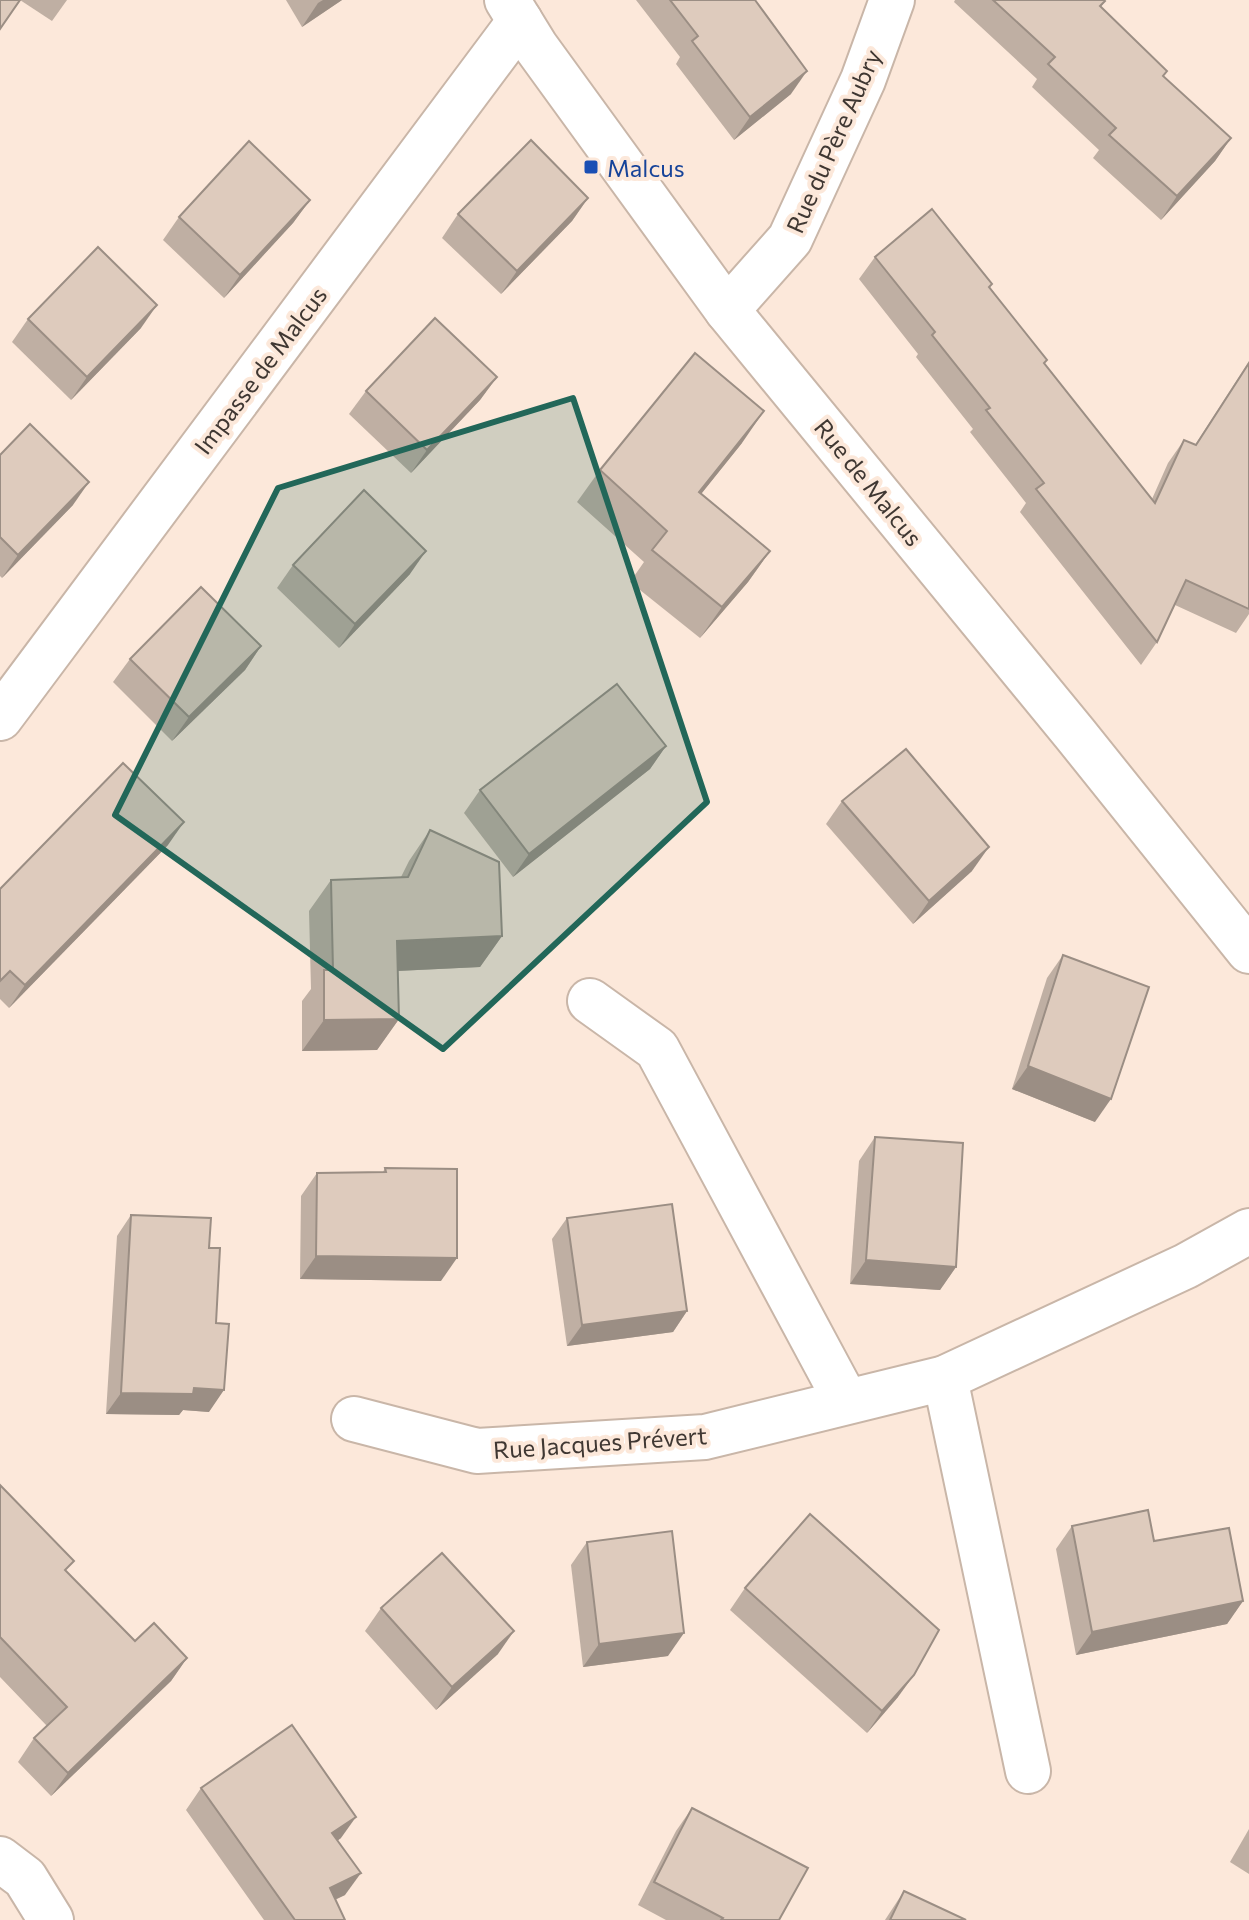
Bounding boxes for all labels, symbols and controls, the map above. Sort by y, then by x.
street label: Rue du Père Aubry [779,45,887,237]
place label: Malcus [607,153,685,182]
marker: Malcus [582,158,600,176]
street label: Impasse de Malcus [188,281,332,459]
street label: Rue de Malcus [809,413,929,551]
street label: Rue Jacques Prévert [492,1420,708,1464]

